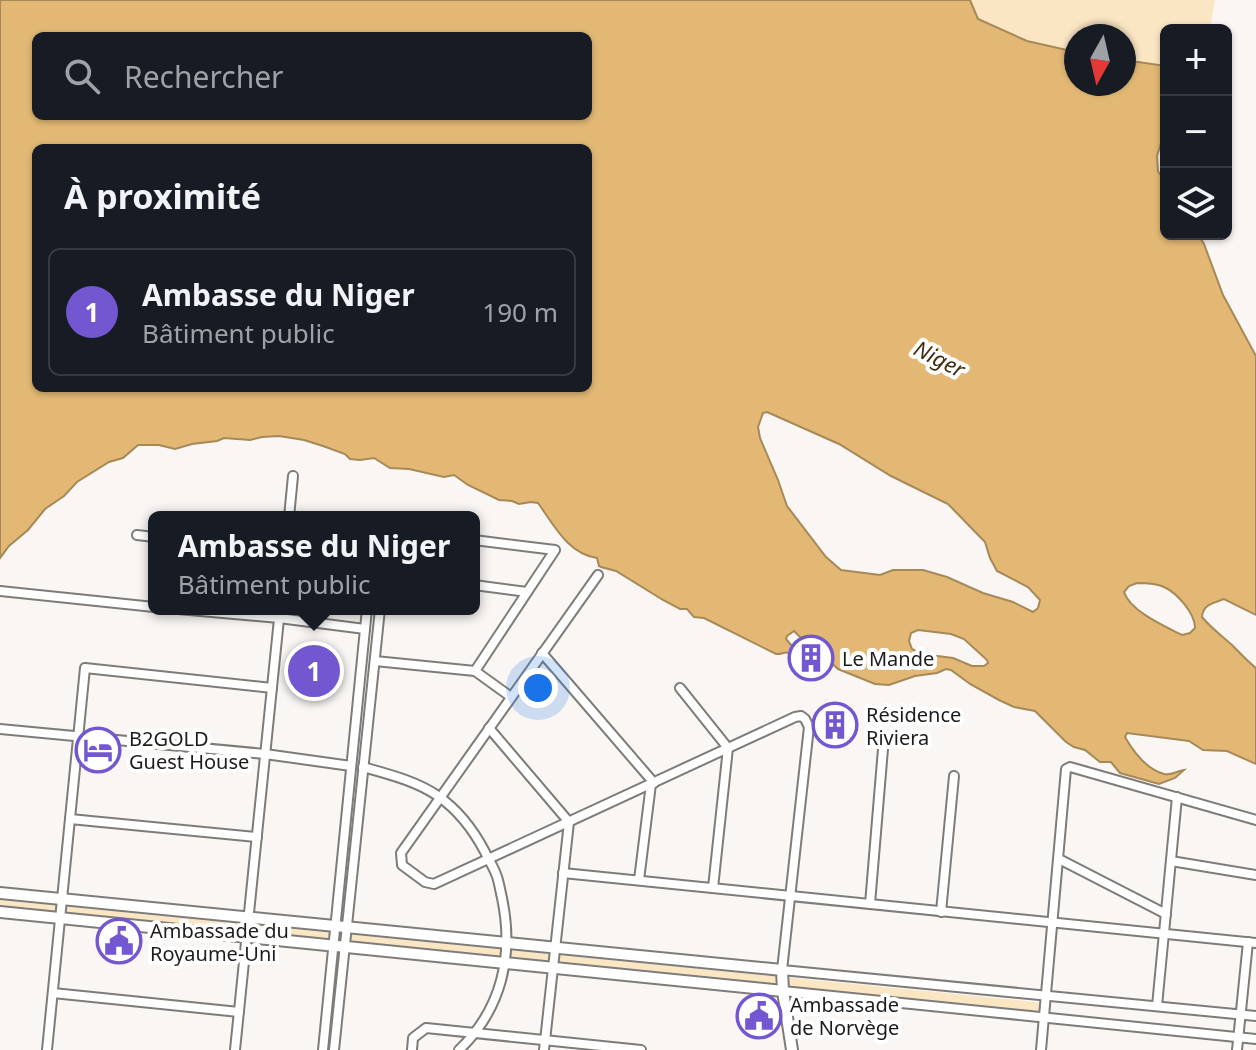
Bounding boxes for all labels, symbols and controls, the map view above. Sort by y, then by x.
north arrow [1064,24,1136,96]
map controls [1160,24,1232,240]
button: + [1160,24,1232,96]
search box [32,32,592,120]
icon: search [60,54,104,98]
text: Rechercher [124,56,283,97]
button: − [1160,96,1232,168]
button: layers [1160,168,1232,240]
text: À proximité [64,173,261,219]
text: Ambasse du Niger [142,274,415,315]
text: 1 [85,294,99,330]
text: 190 m [482,294,558,330]
text: Bâtiment public [142,315,335,351]
water label: Niger [909,332,972,384]
popup [148,511,480,615]
text: Ambasse du Niger [178,525,450,566]
text: Bâtiment public [178,566,370,602]
building icon: Le Mande [787,634,835,682]
pin: 1 [288,641,340,701]
place label: Le Mande [842,645,934,672]
your location [518,668,558,708]
building icon: Résidence Riviera [811,701,859,749]
place label: Résidence Riviera [866,701,961,751]
place label: B2GOLD Guest House [129,725,249,775]
hotel icon: B2GOLD Guest House [74,726,122,774]
public building icon: Ambassade du Royaume-Uni [95,917,143,965]
place label: Ambassade du Royaume-Uni [150,917,289,967]
place label: Ambassade de Norvège [790,991,899,1041]
public building icon: Ambassade de Norvège [735,992,783,1040]

